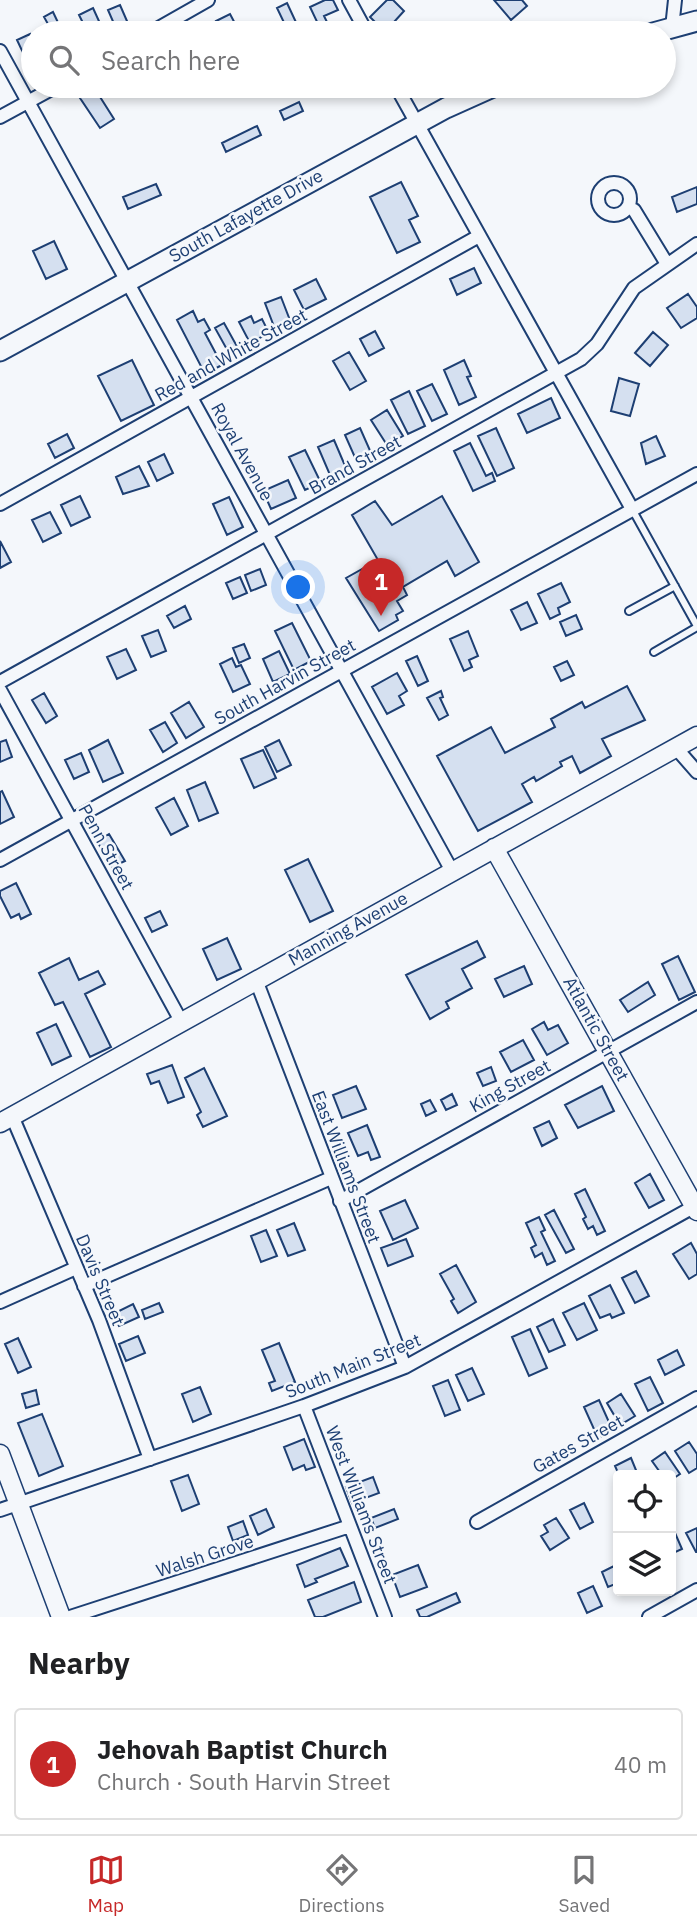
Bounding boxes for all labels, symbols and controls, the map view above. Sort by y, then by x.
search box [21,21,676,98]
icon: search [45,41,83,79]
text: Search here [101,43,240,77]
street label: South Lafayette Drive [165,164,327,267]
street label: Red and White Street [150,303,311,406]
street label: Royal Avenue [206,399,279,505]
street label: Brand Street [304,430,405,499]
pin: 1 [358,558,404,616]
your location [281,570,315,604]
street label: South Harvin Street [210,633,359,730]
street label: Penn Street [73,800,139,894]
street label: Manning Avenue [284,886,412,971]
street label: Atlantic Street [558,972,635,1085]
street label: King Street [465,1054,554,1117]
street label: East Williams Street [307,1087,386,1246]
street label: Davis Street [71,1231,130,1329]
street label: South Main Street [282,1328,424,1403]
street label: Gates Street [528,1409,627,1478]
street label: West Williams Street [321,1423,402,1587]
map controls [613,1470,676,1596]
button: locate [613,1470,676,1533]
street label: Walsh Grove [153,1529,257,1582]
button: layers [613,1533,676,1596]
text: Nearby [28,1643,130,1682]
text: Jehovah Baptist Church [97,1732,388,1766]
text: 1 [46,1749,60,1779]
text: 40 m [614,1749,667,1779]
text: Church · South Harvin Street [97,1766,390,1796]
tab: Map [87,1851,125,1917]
tab: Directions [298,1851,385,1917]
tab: Saved [559,1851,610,1917]

